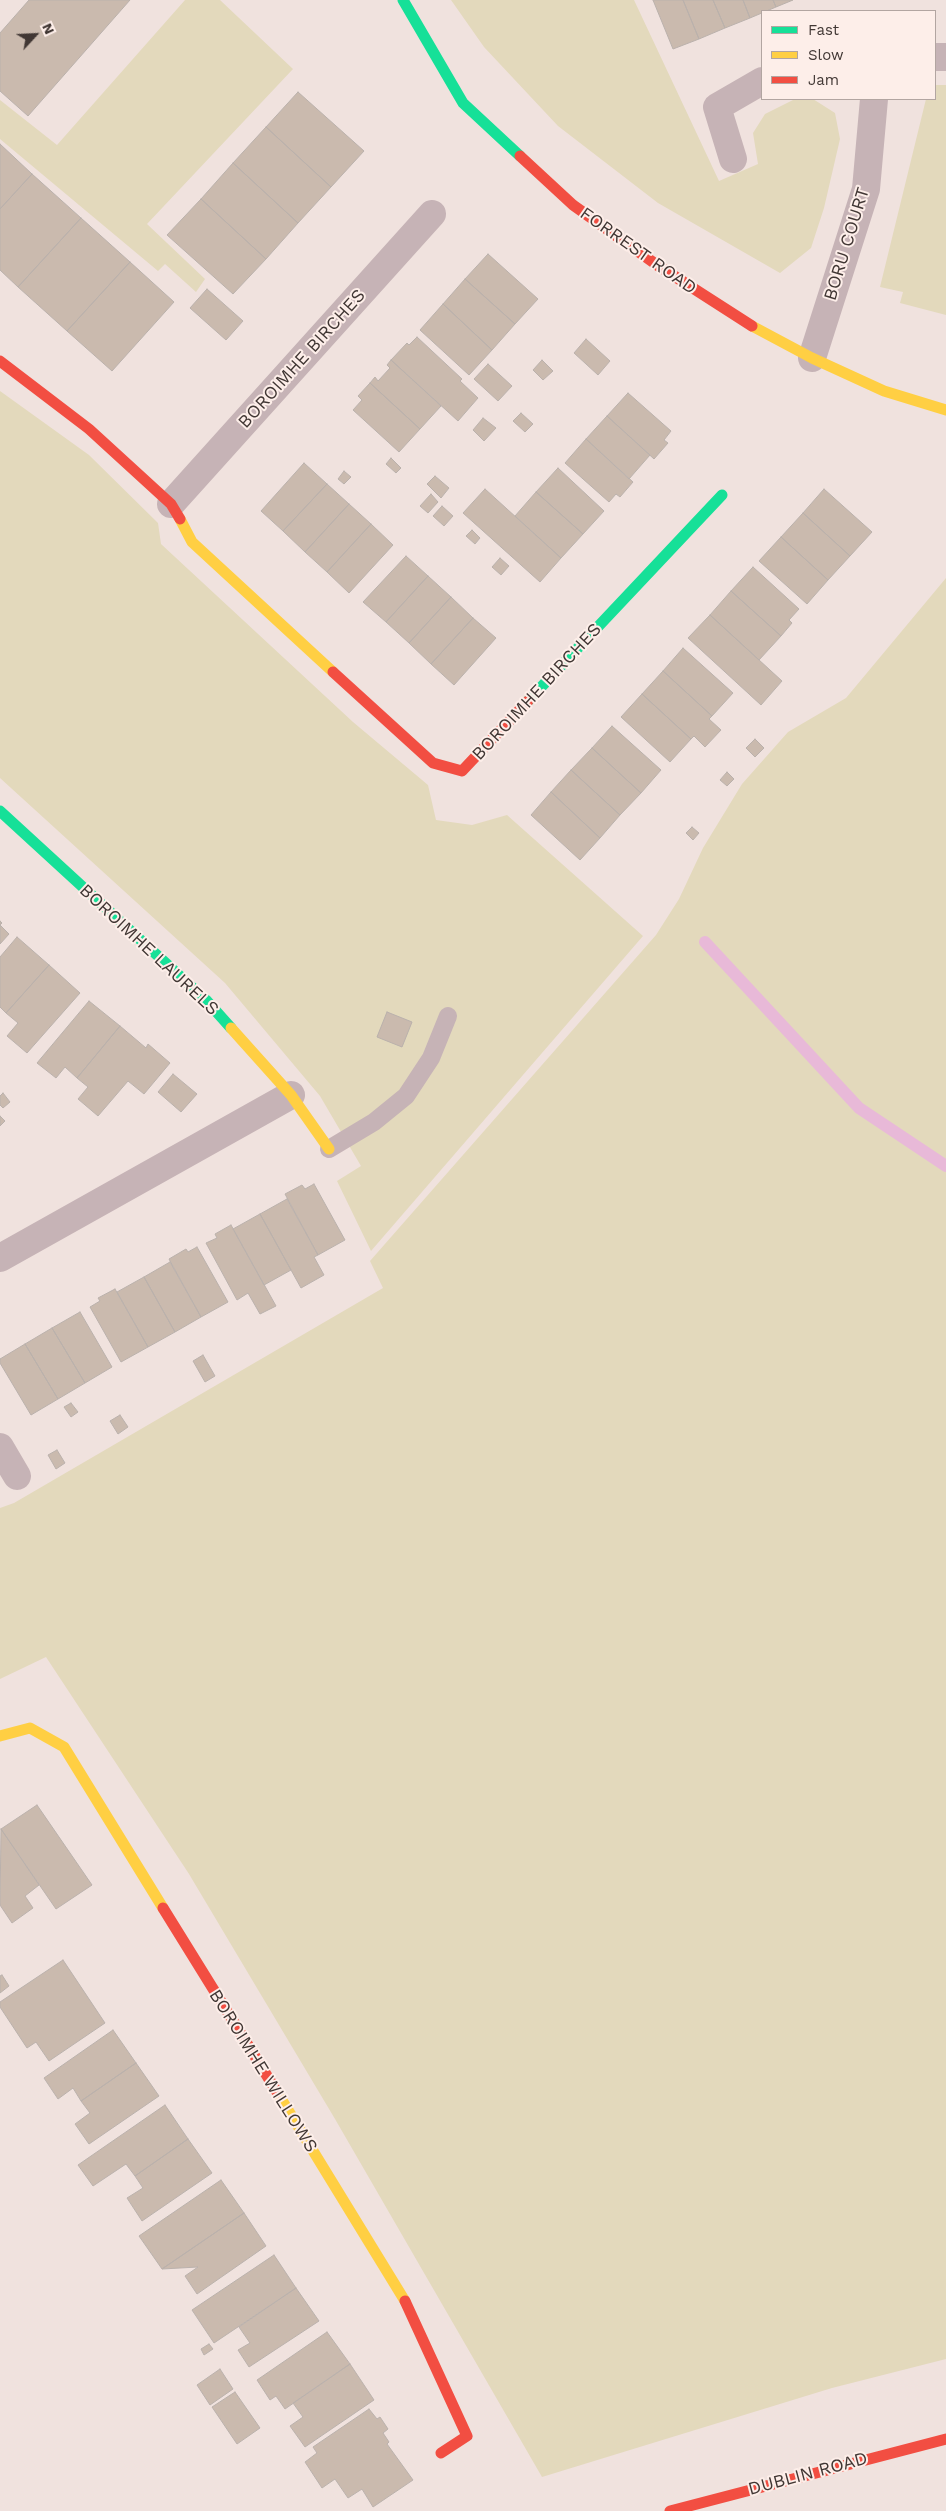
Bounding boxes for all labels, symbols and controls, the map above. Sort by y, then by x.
north arrow [10,10,60,60]
legend [761,10,936,100]
text: N [39,21,58,37]
text: Fast [808,21,839,39]
text: Slow [808,46,844,64]
text: Jam [808,71,839,89]
street label: BORU COURT [820,185,874,303]
street label: FORREST ROAD [576,203,700,299]
street label: BOROIMHE BIRCHES [234,285,370,433]
street label: BOROIMHE BIRCHES [468,619,606,765]
street label: BOROIMHE LAURELS [75,880,223,1020]
street label: BOROIMHE WILLOWS [204,1986,322,2156]
street label: DUBLIN ROAD [746,2448,870,2500]

